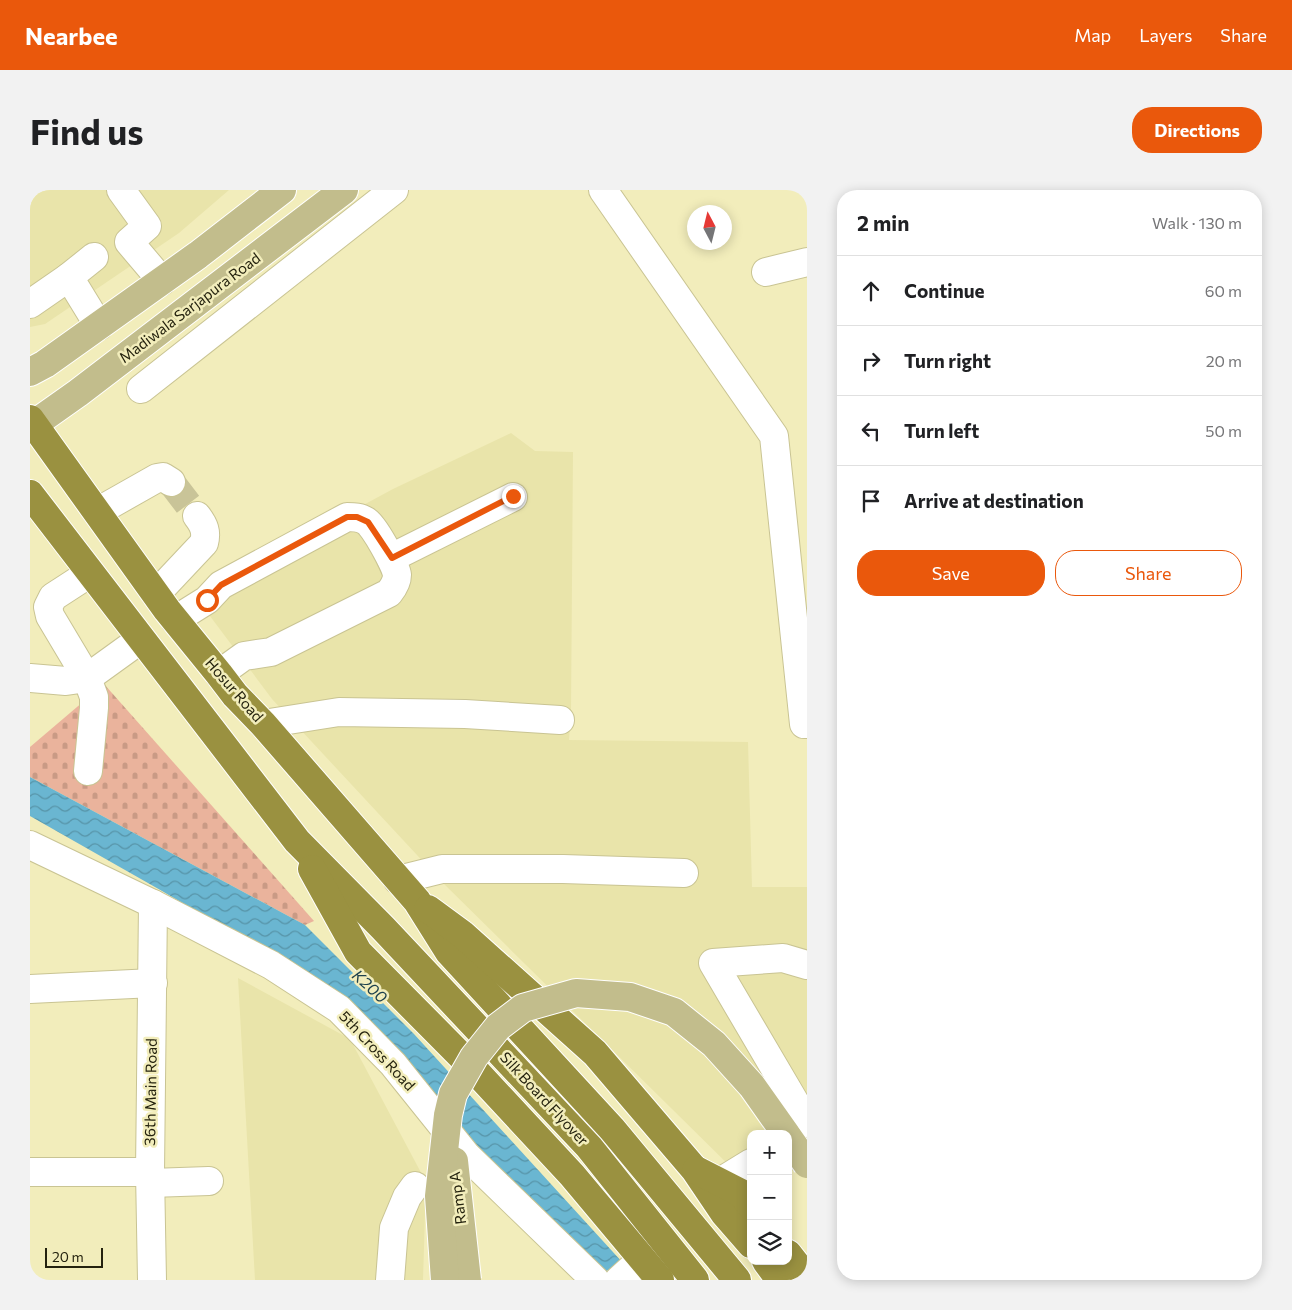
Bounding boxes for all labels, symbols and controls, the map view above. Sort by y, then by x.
text: Nearbee [25,21,118,50]
text: Map [1074,24,1111,46]
text: Layers [1139,24,1192,46]
text: Share [1220,24,1267,46]
button: Directions [1132,107,1262,153]
text: Find us [30,109,144,152]
north arrow [687,205,732,250]
text: 2 min [857,210,909,235]
text: Walk · 130 m [1152,213,1242,232]
street label: Madiwala Sarjapura Road [115,248,263,366]
icon: ahead [857,277,885,305]
text: Continue [904,279,984,302]
text: 60 m [1205,281,1242,300]
icon: right [857,347,885,375]
text: Turn right [904,349,991,372]
text: 20 m [1206,351,1242,370]
icon: left [857,417,885,445]
text: Turn left [904,419,979,442]
text: 50 m [1205,421,1242,440]
route end [502,485,525,508]
icon: arrive [857,487,885,515]
text: Arrive at destination [904,489,1084,512]
button: Save [857,550,1045,596]
button: Share [1055,550,1242,596]
route start [196,589,219,612]
street label: Hosur Road [202,654,268,725]
water label: K200 [349,965,392,1007]
street label: 5th Cross Road [336,1007,419,1094]
street label: 36th Main Road [140,1038,160,1146]
street label: Silk Board Flyover [497,1048,593,1149]
map controls [747,1130,792,1265]
button: + [747,1130,792,1175]
street label: Ramp A [445,1171,469,1226]
button: − [747,1175,792,1220]
button: layers [747,1220,792,1265]
scale bar [45,1245,102,1268]
text: 20 m [52,1248,84,1265]

